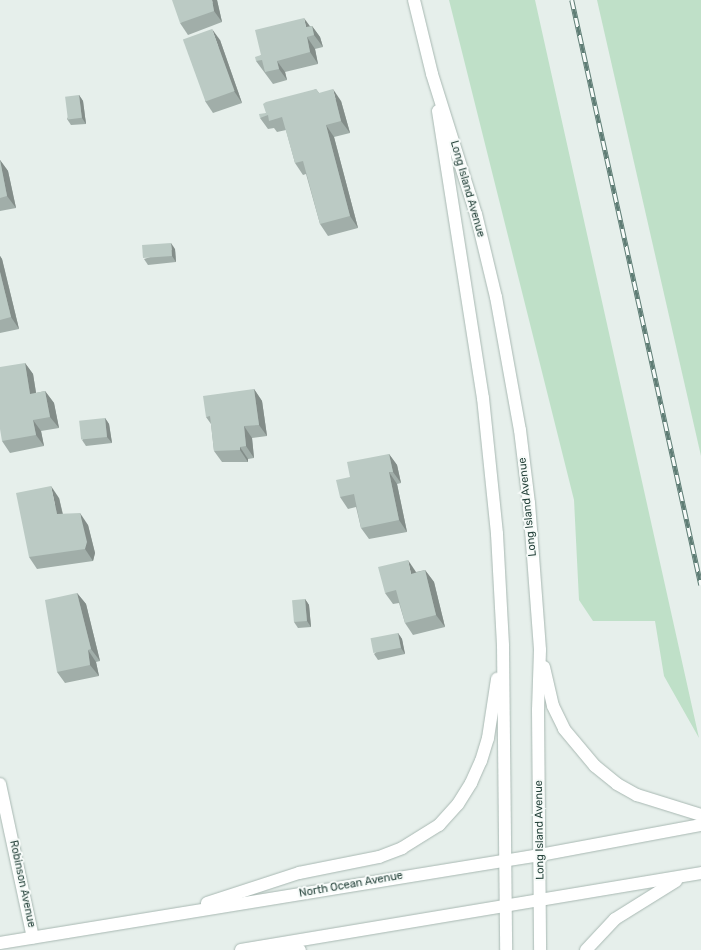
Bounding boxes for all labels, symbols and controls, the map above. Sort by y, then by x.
street label: Long Island Avenue [447,139,487,239]
street label: Long Island Avenue [516,457,540,557]
street label: Long Island Avenue [533,780,547,880]
street label: Robinson Avenue [6,839,38,929]
street label: North Ocean Avenue [298,869,404,901]

